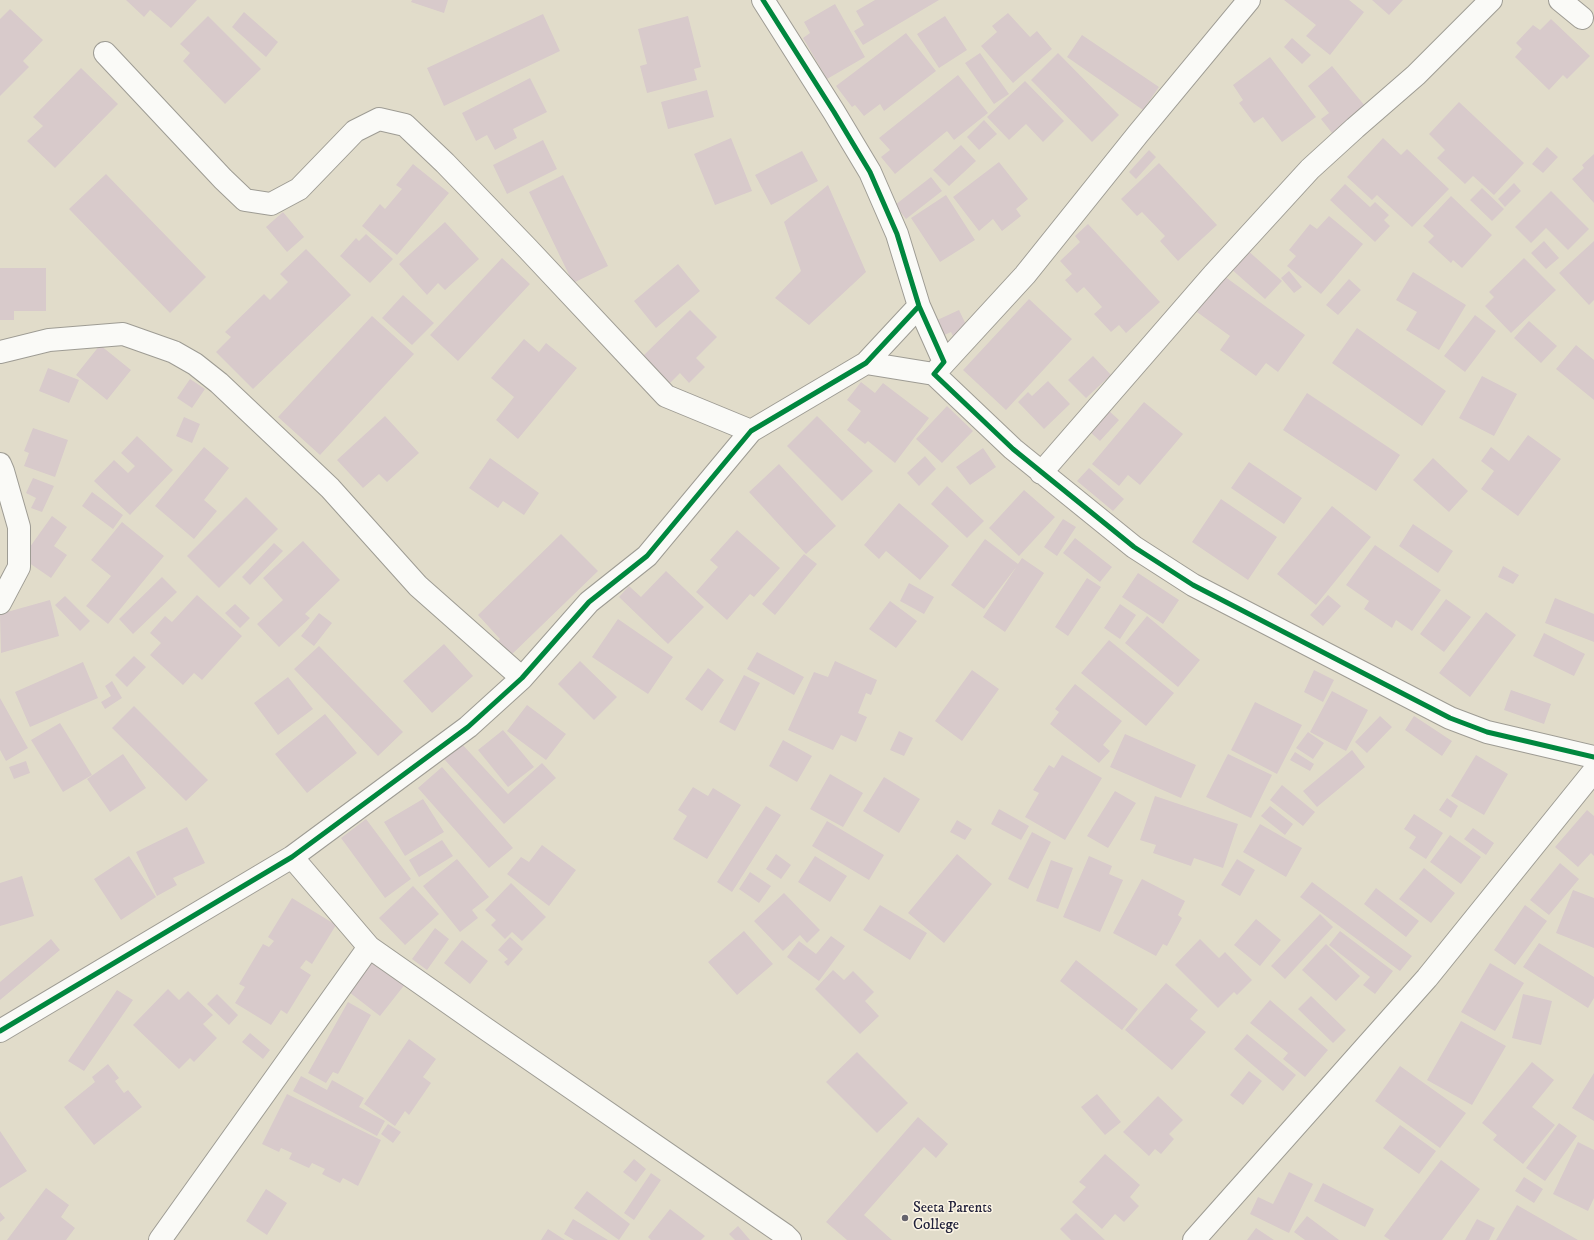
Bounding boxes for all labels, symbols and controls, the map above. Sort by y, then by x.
place label: Seeta Parents College [913,1200,992,1235]
marker: Seeta Parents College [900,1213,910,1223]

